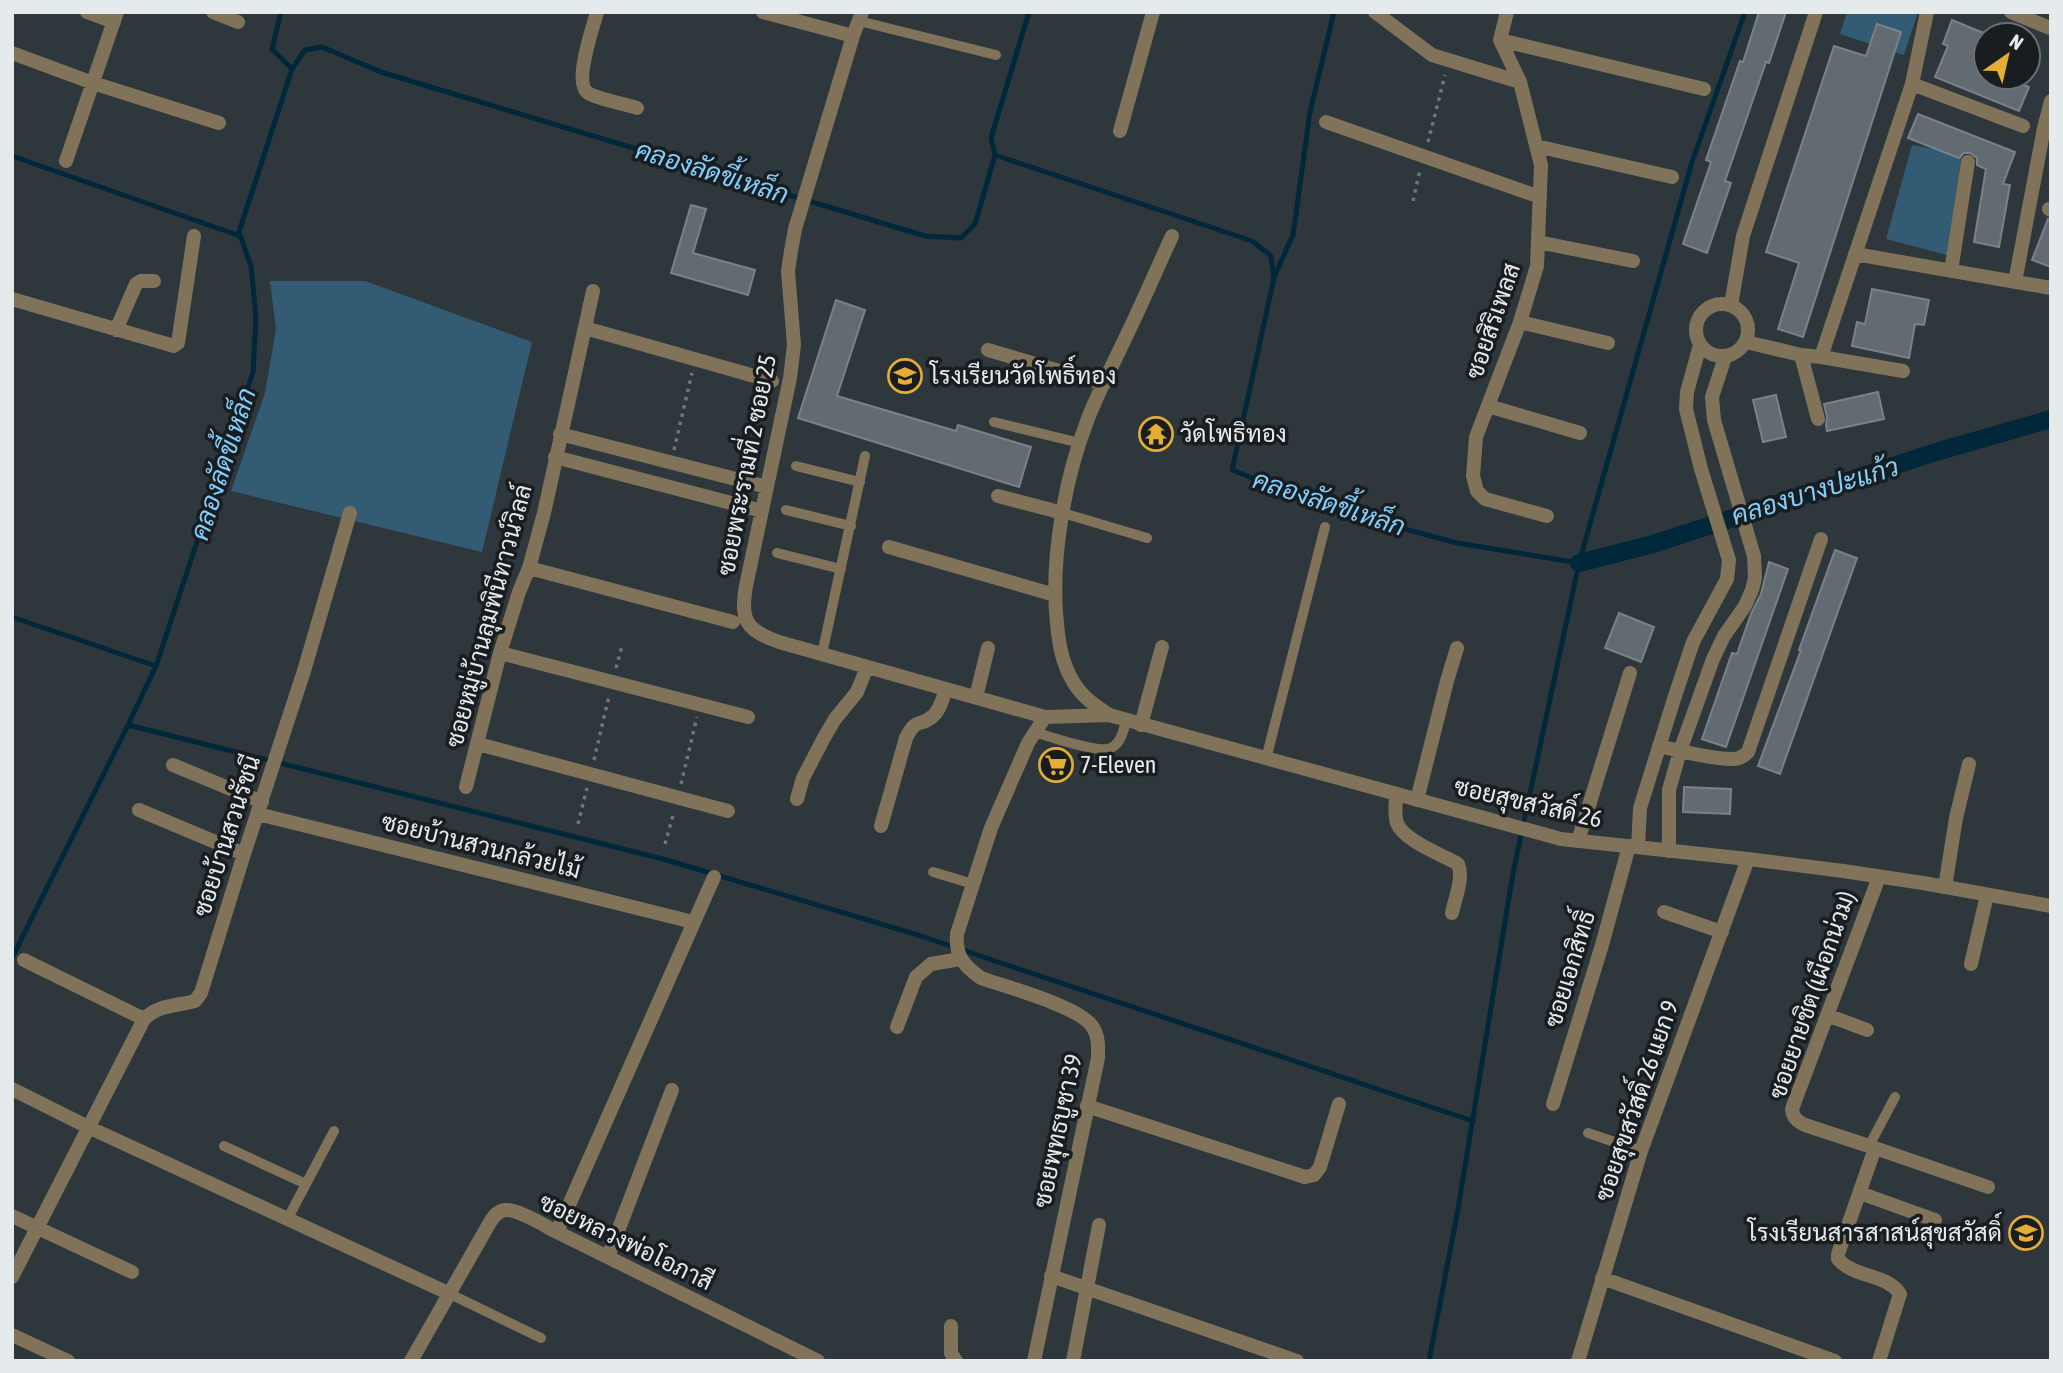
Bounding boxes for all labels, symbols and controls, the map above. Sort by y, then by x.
north arrow [1972,21,2042,91]
text: N [2006,30,2027,54]
water label: คลองลัดขี้เหล็ก [632,127,794,210]
street label: ซอยสิริเพลส [1460,259,1525,382]
street label: ซอยพระรามที่ 2 ซอย 25 [705,351,781,578]
place label: โรงเรียนวัดโพธิ์ทอง [928,354,1116,389]
school or university icon: โรงเรียนวัดโพธิ์ทอง [886,357,924,395]
water label: คลองลัดขี้เหล็ก [177,382,262,544]
temple icon: วัดโพธิทอง [1137,415,1175,453]
place label: วัดโพธิทอง [1180,418,1287,447]
water label: คลองบางปะแก้ว [1727,450,1902,531]
water label: คลองลัดขี้เหล็ก [1249,457,1411,542]
street label: ซอยหมู่บ้านลุมพินีทาวน์วิลล์ [438,481,541,751]
supermarket icon: 7-Eleven [1037,746,1075,784]
street label: ซอยบ้านสวนรัชนี [187,751,265,920]
place label: 7-Eleven [1080,751,1156,778]
street label: ซอยสุขสวัสดิ์ 26 [1451,765,1606,836]
street label: ซอยบ้านสวนกล้วยไม้ [379,806,585,884]
street label: ซอยยายชิต (เผือกน่วม) [1762,887,1860,1102]
street label: ซอยเอกสิทธิ์ [1531,905,1600,1030]
street label: ซอยสุขสวัสดิ์ 26 แยก 9 [1582,994,1686,1206]
street label: ซอยพุทธบูชา 39 [1028,1052,1091,1211]
street label: ซอยหลวงพ่อโอภาสี [535,1186,718,1295]
place label: โรงเรียนสารสาสน์สุขสวัสดิ์ [1746,1211,2002,1249]
school or university icon: โรงเรียนสารสาสน์สุขสวัสดิ์ [2007,1214,2045,1252]

